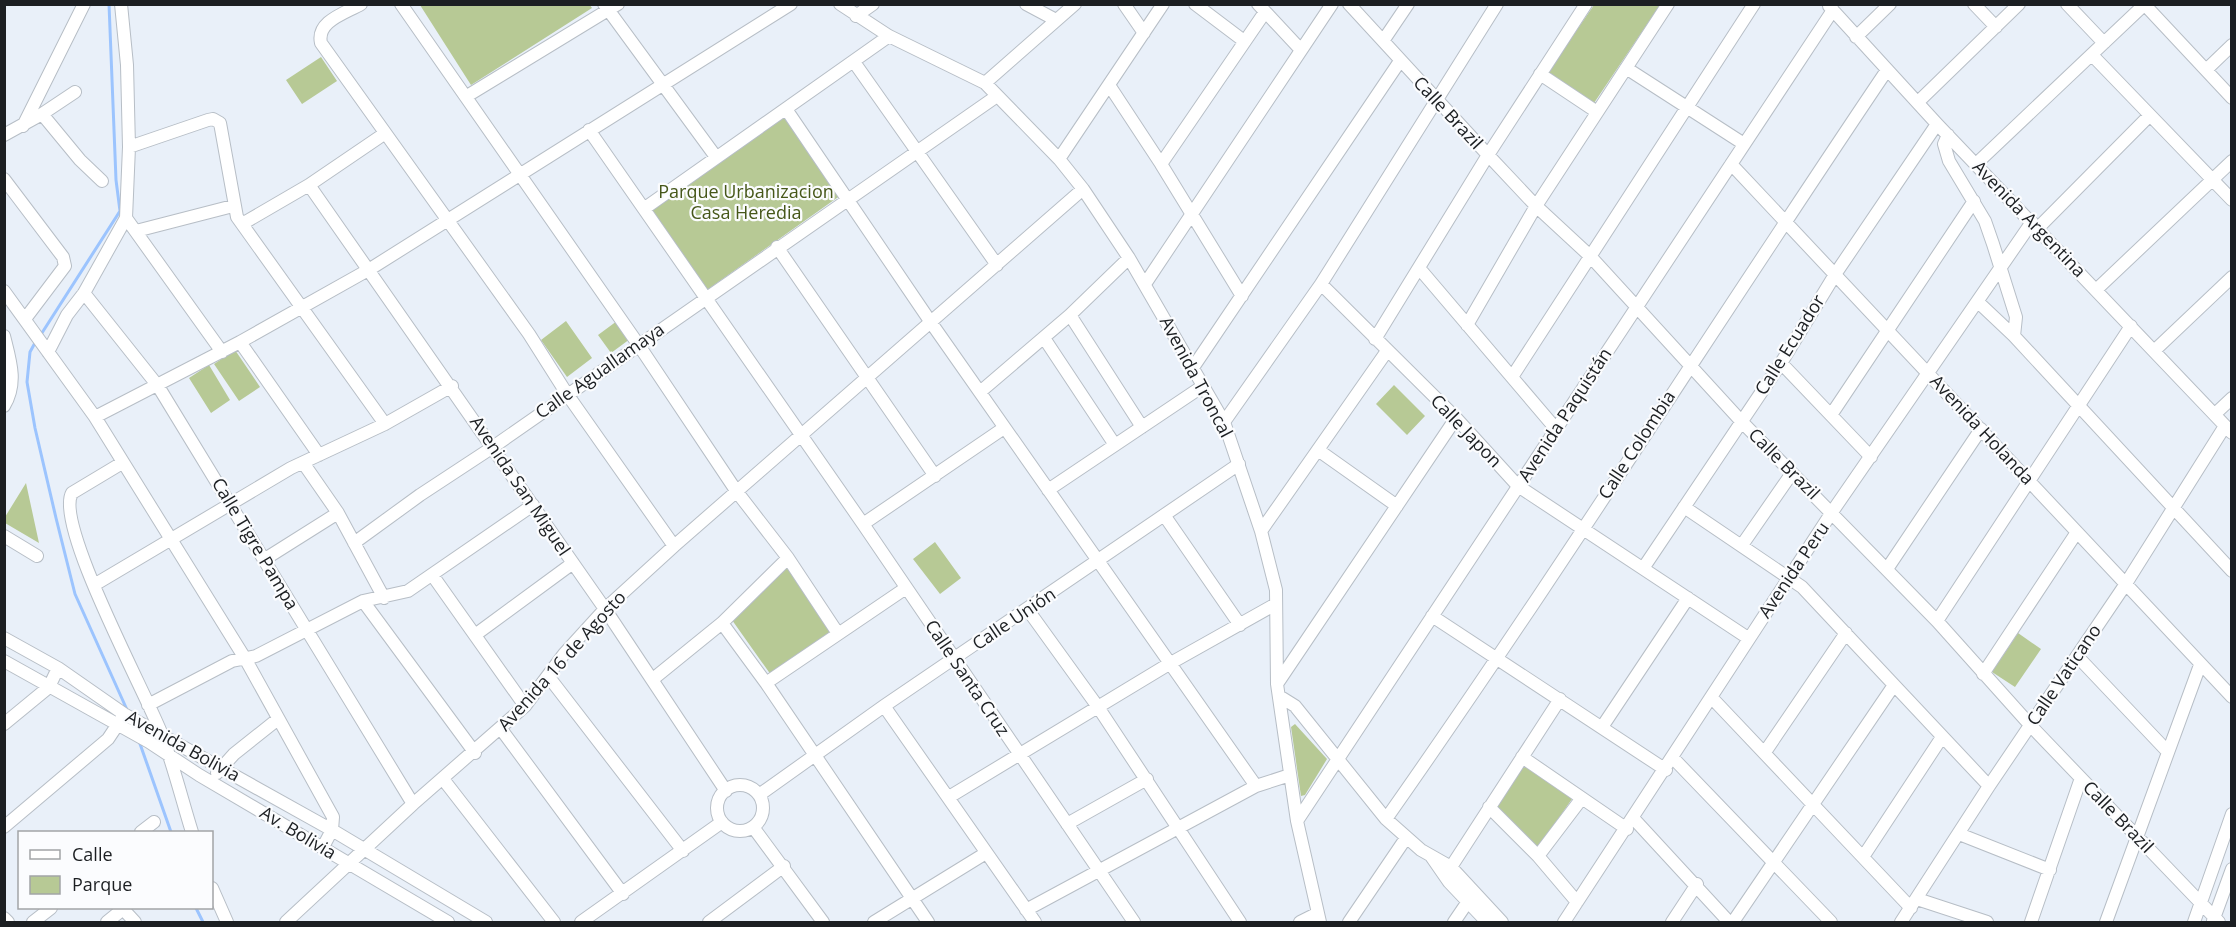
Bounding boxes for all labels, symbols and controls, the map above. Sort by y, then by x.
street label: Calle Brazil [1409,71,1489,154]
street label: Avenida Argentina [1968,155,2092,282]
park label: Parque Urbanizacion Casa Heredia [658,179,834,224]
street label: Calle Ecuador [1749,289,1830,399]
street label: Avenida Troncal [1155,312,1239,441]
street label: Calle Aguallamaya [530,317,669,424]
street label: Avenida Paquistán [1512,343,1616,486]
street label: Avenida Holanda [1925,369,2040,490]
street label: Calle Colombia [1592,386,1680,503]
street label: Calle Japon [1426,389,1508,472]
street label: Avenida San Miguel [465,411,577,560]
street label: Calle Brazil [1744,422,1826,504]
street label: Calle Tigre Pampa [207,473,305,614]
street label: Avenida Peru [1752,517,1834,622]
street label: Calle Unión [967,581,1060,655]
street label: Avenida 16 de Agosto [492,585,631,735]
street label: Calle Santa Cruz [920,615,1016,740]
street label: Calle Vaticano [2020,619,2106,730]
street label: Avenida Bolivia [122,704,245,786]
street label: Calle Brazil [2078,775,2159,858]
street label: Av. Bolivia [256,800,341,864]
legend [18,831,213,909]
text: Calle [72,842,113,866]
text: Parque [72,872,132,896]

